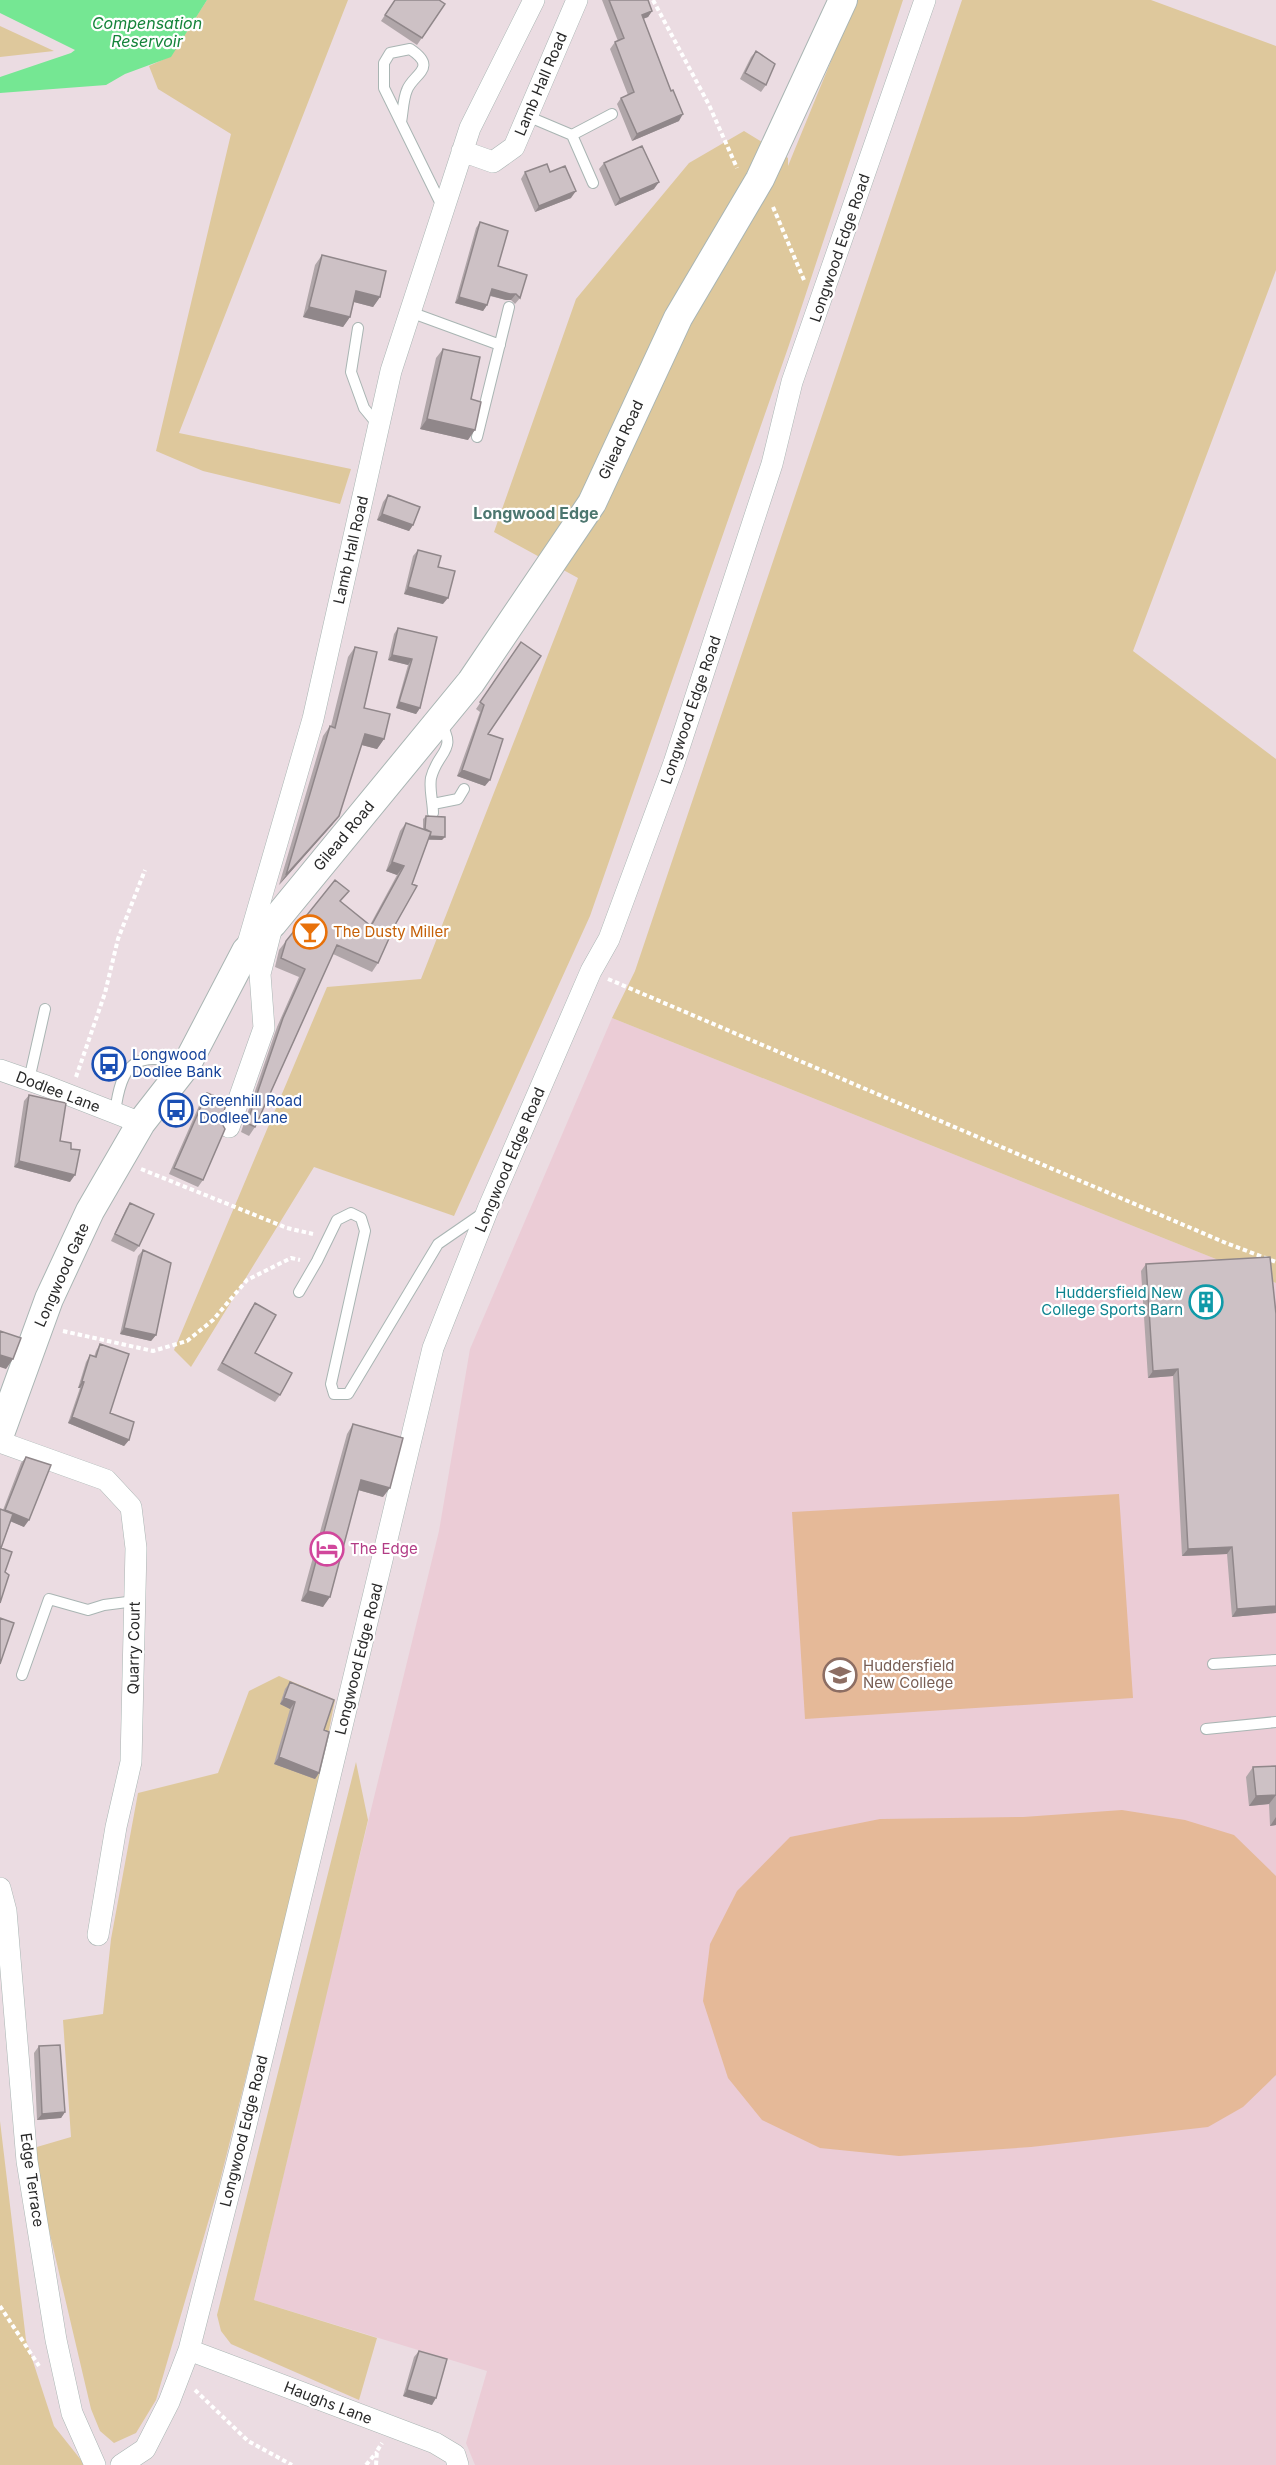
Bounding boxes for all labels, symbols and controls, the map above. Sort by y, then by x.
water label: Compensation Reservoir [92,13,202,51]
street label: Lamb Hall Road [510,29,571,138]
street label: Longwood Edge Road [805,171,874,324]
street label: Gilead Road [594,397,647,482]
street label: Lamb Hall Road [329,494,372,606]
district label: Longwood Edge [473,503,599,523]
street label: Longwood Edge Road [656,633,725,786]
street label: Gilead Road [309,797,378,874]
bar icon: The Dusty Miller [292,914,328,950]
place label: The Dusty Miller [333,922,449,941]
place label: Longwood Dodlee Bank [132,1045,222,1081]
bus stop icon: Longwood Dodlee Bank [91,1046,127,1082]
street label: Dodlee Lane [13,1067,103,1116]
street label: Longwood Edge Road [470,1085,549,1235]
place label: Greenhill Road Dodlee Lane [199,1091,302,1127]
bus stop icon: Greenhill Road Dodlee Lane [158,1092,194,1128]
street label: Longwood Gate [30,1220,93,1330]
place label: Huddersfield New College Sports Barn [1041,1283,1183,1319]
building icon: Huddersfield New College Sports Barn [1188,1284,1224,1320]
hotel icon: The Edge [309,1531,345,1567]
place label: The Edge [350,1539,418,1558]
street label: Longwood Edge Road [330,1581,387,1737]
street label: Quarry Court [123,1601,144,1695]
place label: Huddersfield New College [863,1656,954,1692]
school or university icon: Huddersfield New College [822,1657,858,1693]
street label: Longwood Edge Road [215,2053,272,2209]
street label: Edge Terrace [16,2132,49,2228]
street label: Haughs Lane [281,2377,375,2428]

